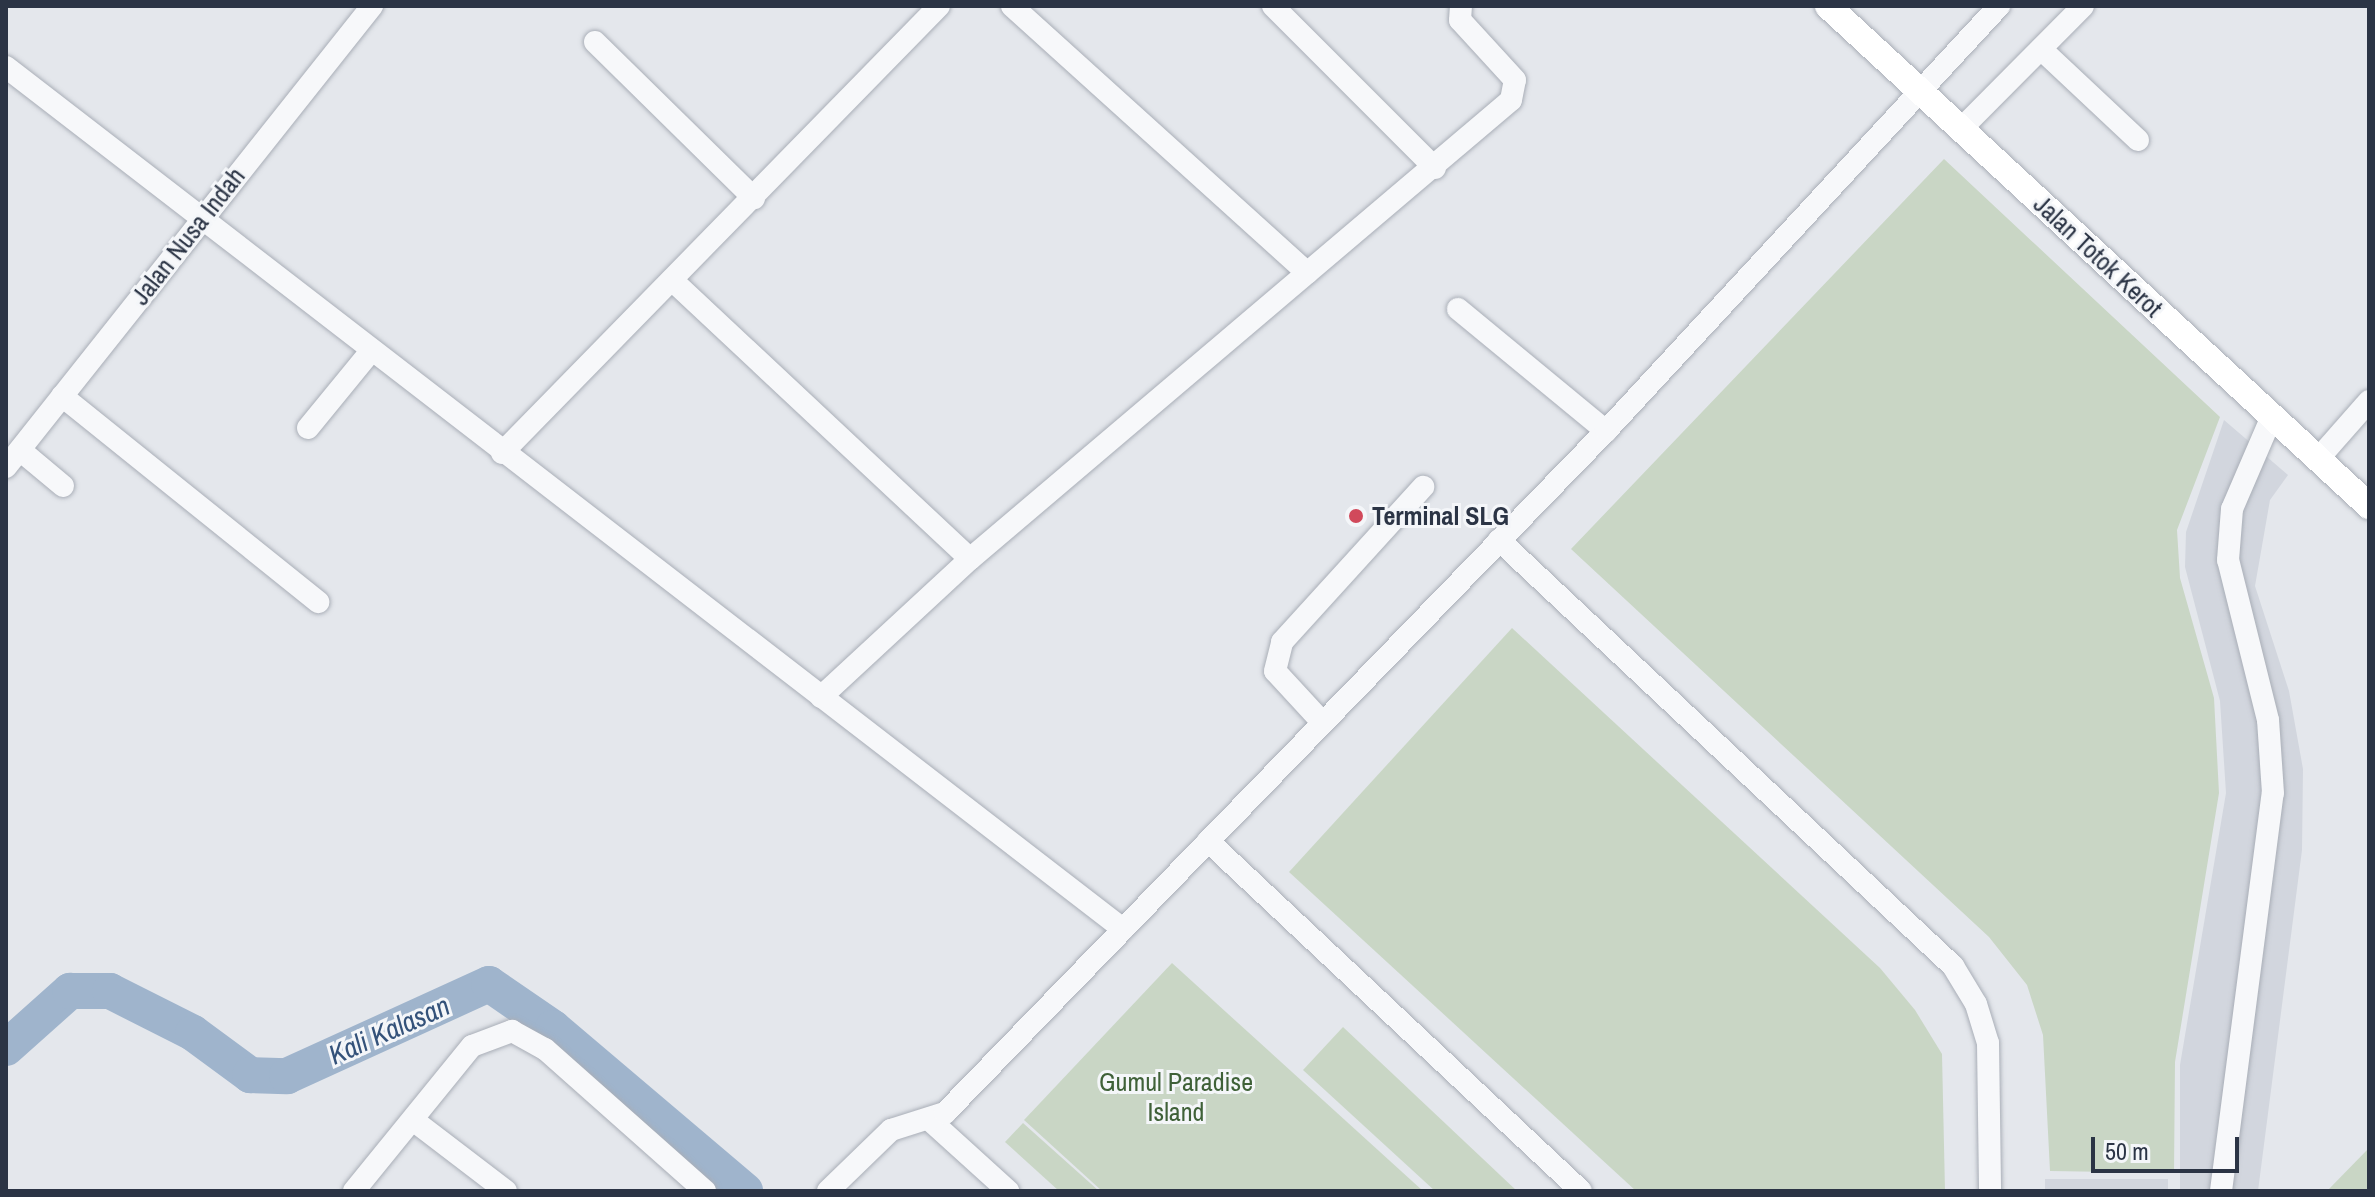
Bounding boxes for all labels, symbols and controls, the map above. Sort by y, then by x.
street label: Jalan Nusa Indah [125,161,251,311]
street label: Jalan Totok Kerot [2027,188,2169,324]
place label: Terminal SLG [1372,500,1509,532]
marker: Terminal SLG [1347,507,1365,525]
water label: Kali Kalasan [323,988,455,1072]
park label: Gumul Paradise Island [1099,1066,1253,1128]
scale bar [2095,1121,2243,1171]
text: 50 m [2105,1135,2149,1167]

